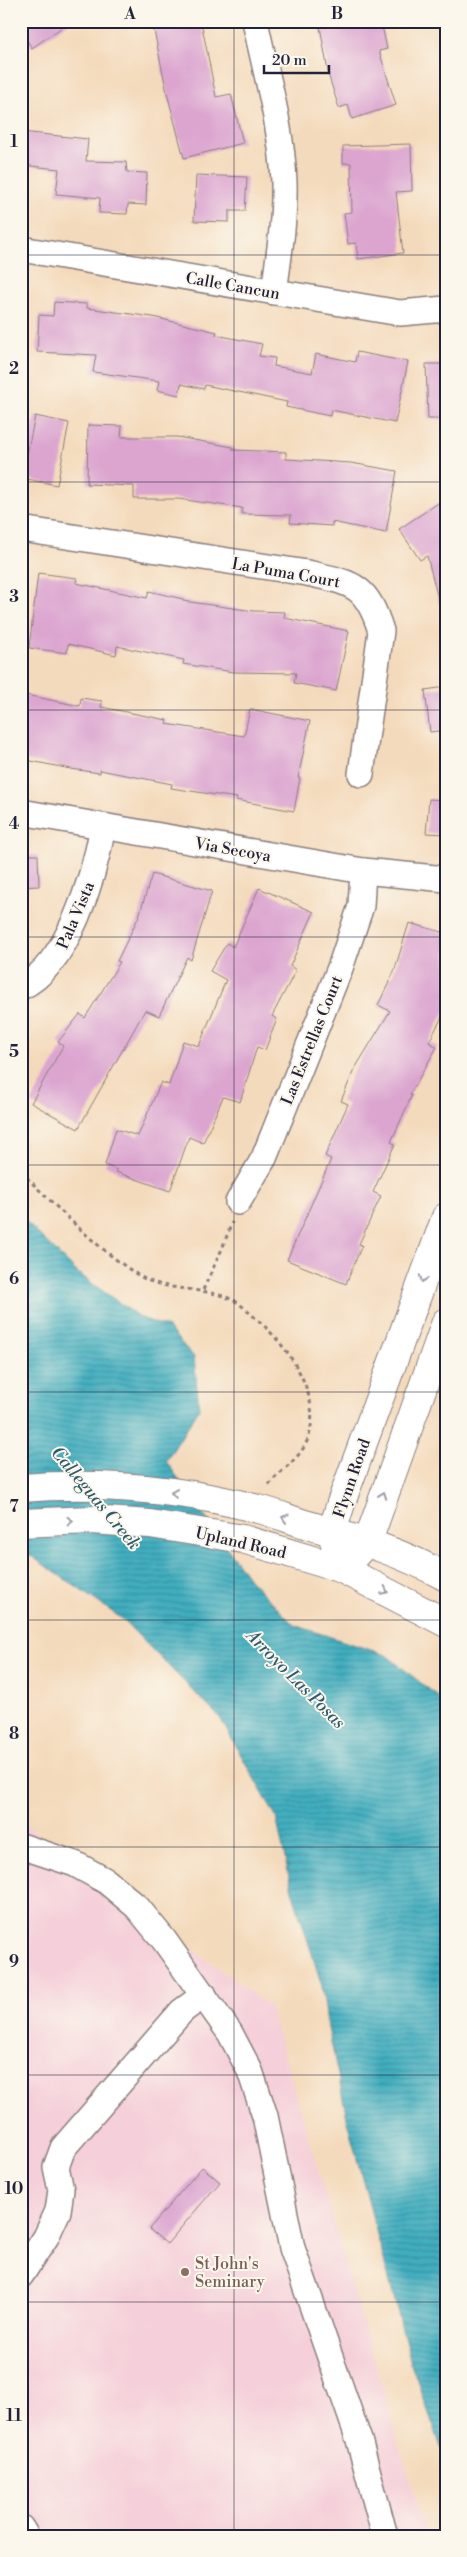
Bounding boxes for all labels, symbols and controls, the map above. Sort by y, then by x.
text: A [123,4,136,24]
text: B [331,4,343,24]
scale bar [264,42,330,74]
text: 20 m [272,51,307,70]
text: 1 [10,132,18,152]
street label: Calle Cancun [184,268,282,304]
text: 2 [9,359,19,379]
street label: La Puma Court [230,554,342,592]
text: 3 [9,587,19,607]
text: 4 [9,814,20,834]
street label: Via Secoya [192,833,273,867]
street label: Pala Vista [53,878,99,952]
street label: Las Estrellas Court [277,972,347,1108]
text: 5 [9,1042,19,1062]
text: 6 [9,1269,19,1289]
one-way arrow [419,1275,429,1283]
street label: Flynn Road [329,1436,375,1521]
water label: Calleguas Creek [46,1442,146,1555]
one-way arrow [169,1488,177,1499]
one-way arrow [378,1491,388,1500]
text: 7 [9,1497,19,1517]
one-way arrow [282,1513,290,1523]
one-way arrow [66,1515,74,1526]
street label: Upland Road [193,1523,288,1563]
one-way arrow [380,1585,389,1595]
water label: Arroyo Las Posas [240,1623,350,1734]
text: 8 [9,1724,19,1744]
text: 9 [9,1952,19,1972]
text: 10 [5,2179,23,2199]
place label: St John's Seminary [195,2254,265,2292]
marker: St John's Seminary [179,2266,191,2278]
text: 11 [6,2406,22,2426]

